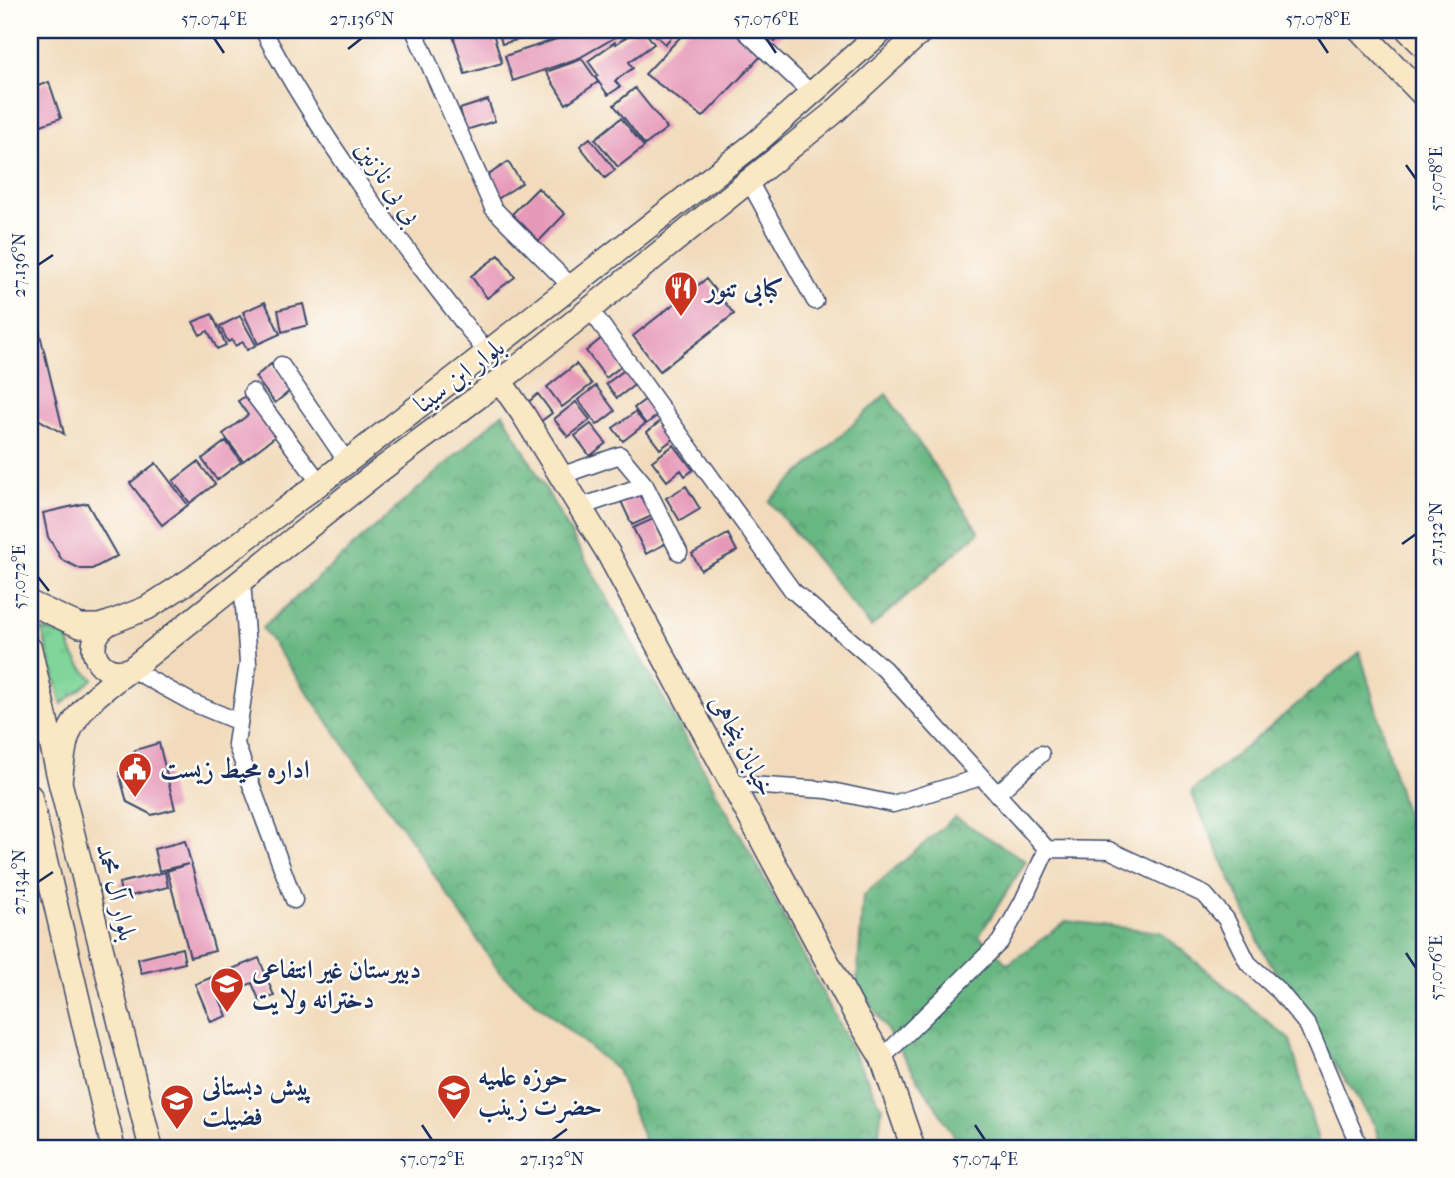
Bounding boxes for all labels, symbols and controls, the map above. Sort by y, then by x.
text: 57.074°E [181,9,247,30]
text: 27.136°N [330,9,395,30]
text: 57.076°E [733,9,799,30]
text: 57.078°E [1286,9,1350,30]
street label: بی بی نازنین [346,134,429,232]
text: 57.078°E [1426,147,1447,211]
text: 27.136°N [9,232,30,297]
restaurant icon: کبابی تنور [662,269,700,318]
place label: کبابی تنور [703,273,783,307]
street label: بلوار ابن سینا [408,331,511,420]
text: 27.132°N [1426,501,1447,566]
text: 57.072°E [9,544,30,610]
street label: خیابان پنجاهی [703,689,782,802]
public building icon: اداره محیط زیست [116,750,154,799]
place label: اداره محیط زیست [160,754,310,785]
street label: بلوار آل محمد [89,840,144,944]
text: 27.134°N [9,849,30,915]
text: 57.076°E [1426,935,1447,1001]
place label: دبیرستان غیر انتفاعی دخترانه ولایت [251,954,421,1016]
school or university icon: دبیرستان غیر انتفاعی دخترانه ولایت [208,965,246,1014]
place label: حوزه علمیه حضرت زینب [478,1061,602,1124]
place label: پیش دبستانی فضیلت [201,1071,312,1132]
school or university icon: حوزه علمیه حضرت زینب [435,1072,473,1121]
school or university icon: پیش دبستانی فضیلت [158,1082,196,1131]
text: 57.072°E [400,1149,465,1170]
text: 27.132°N [520,1149,585,1170]
text: 57.074°E [952,1149,1018,1170]

